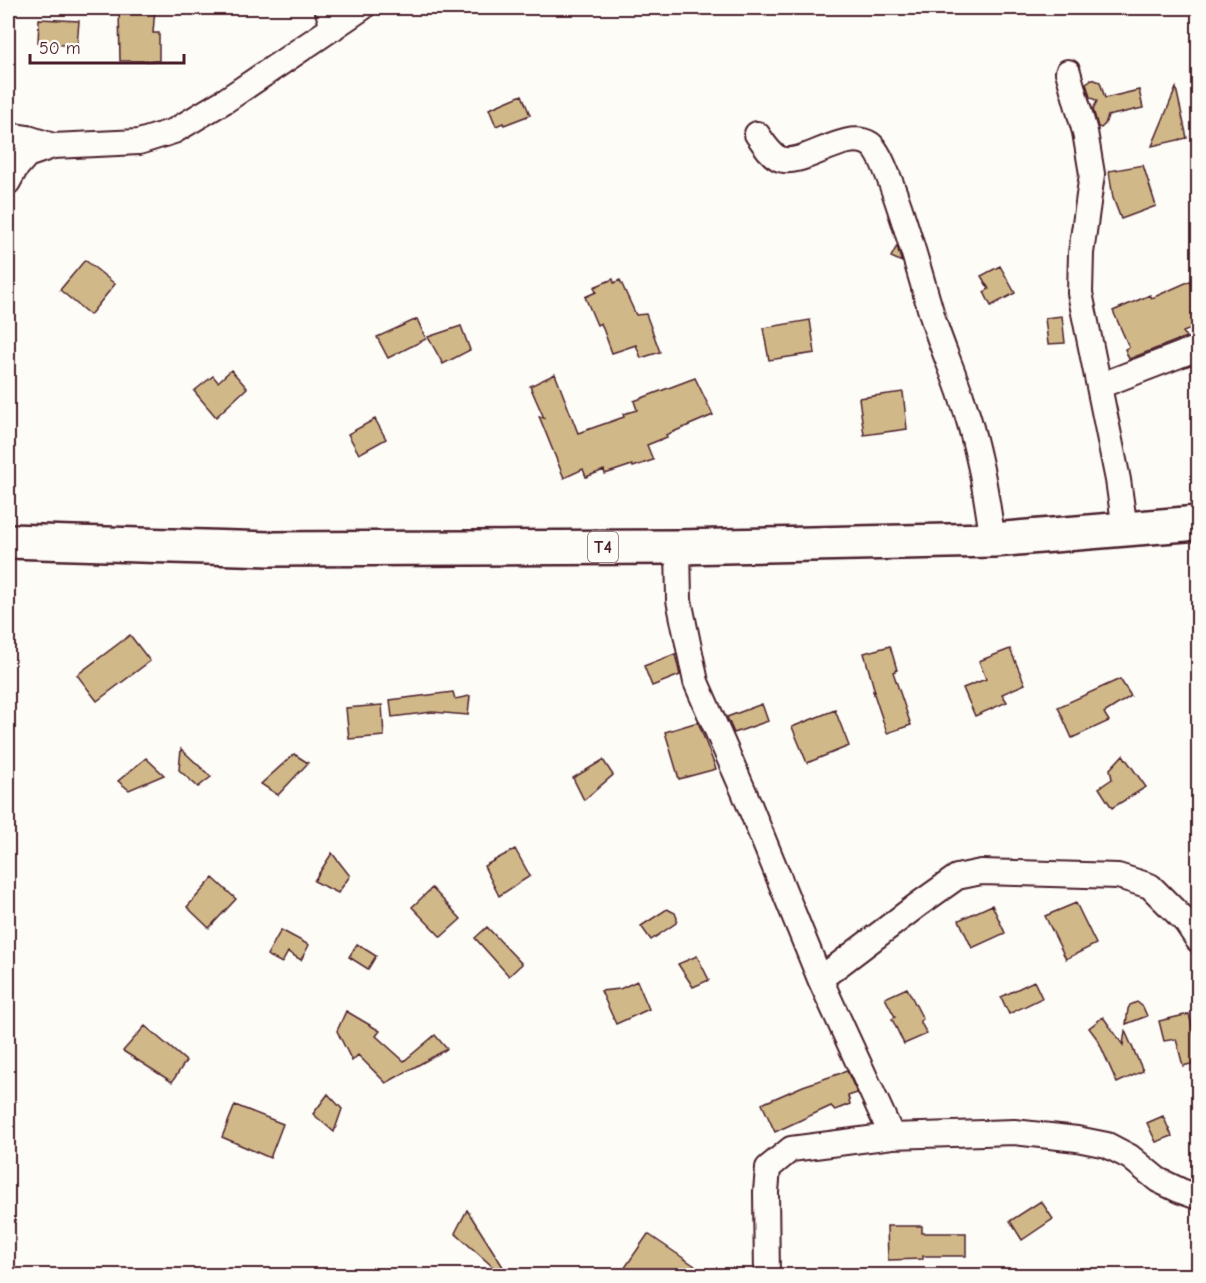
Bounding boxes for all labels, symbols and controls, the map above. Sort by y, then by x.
scale bar [30,27,184,65]
text: 50 m [39,38,81,59]
road number: T4 [588,532,618,562]

